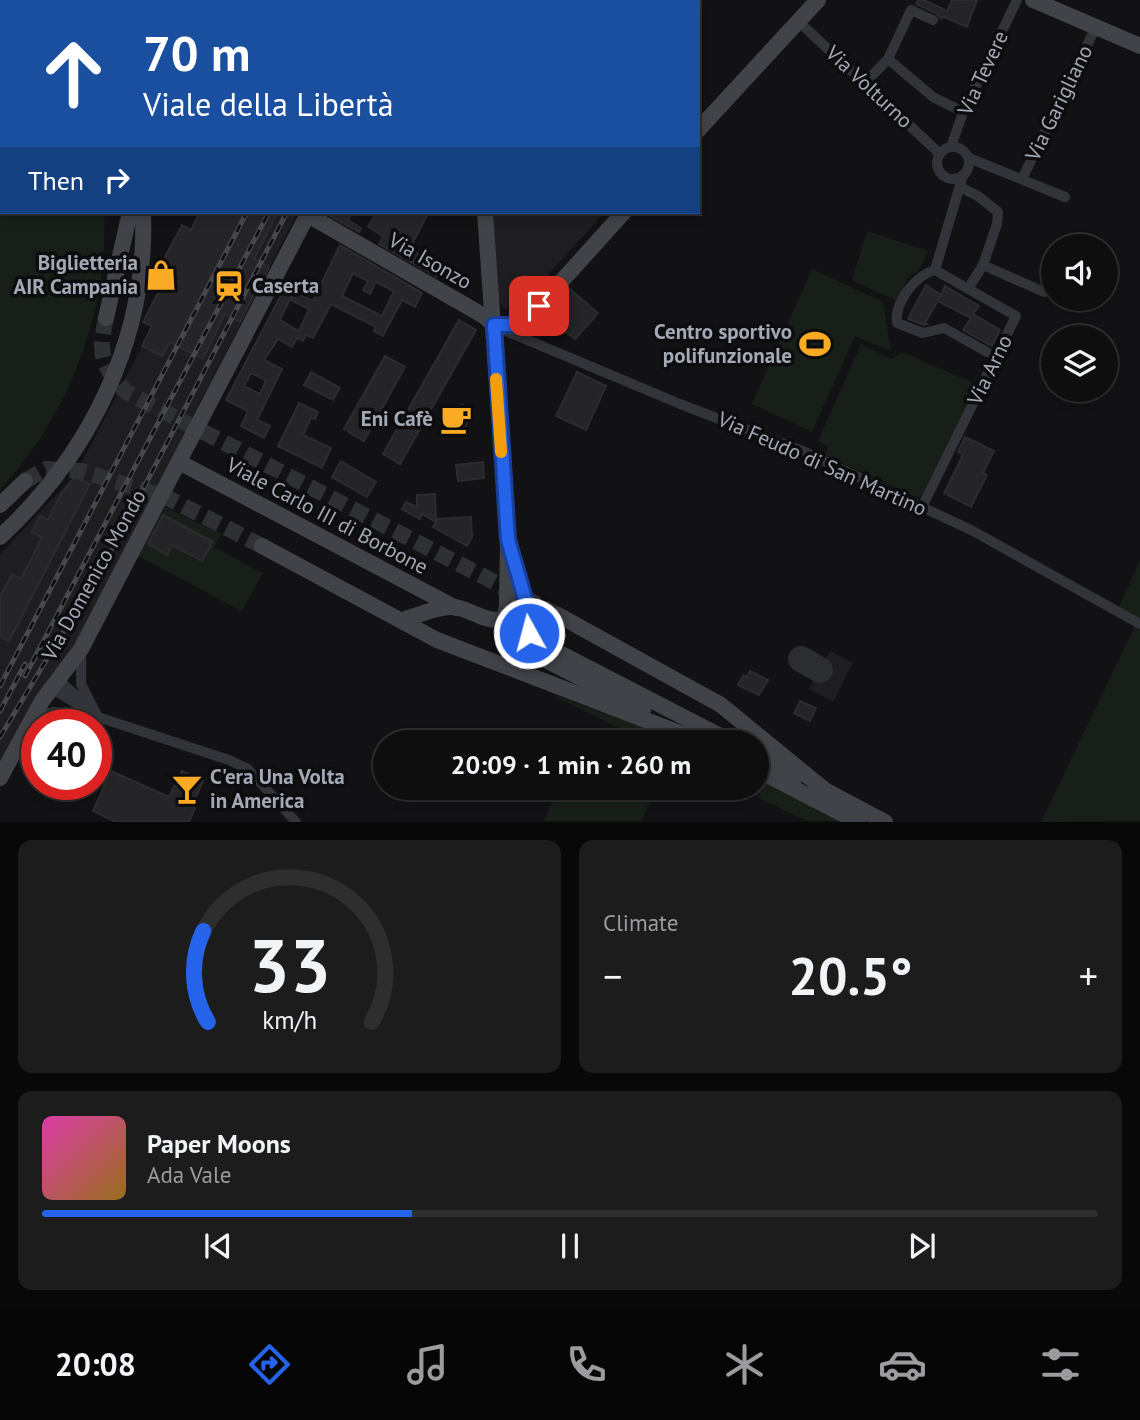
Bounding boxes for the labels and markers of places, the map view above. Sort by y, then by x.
place label: Biglietteria AIR Campania [14,249,138,300]
shop icon: Biglietteria AIR Campania [144,258,178,292]
station icon: Caserta [212,269,246,303]
place label: Caserta [252,272,319,299]
pin [509,276,569,336]
place label: Centro sportivo polifunzionale [654,318,792,369]
sports icon: Centro sportivo polifunzionale [798,327,832,361]
cafe icon: Eni Cafè [439,402,473,436]
place label: Eni Cafè [361,405,433,432]
place label: C'era Una Volta in America [210,763,345,814]
bar icon: C'era Una Volta in America [170,772,204,806]

